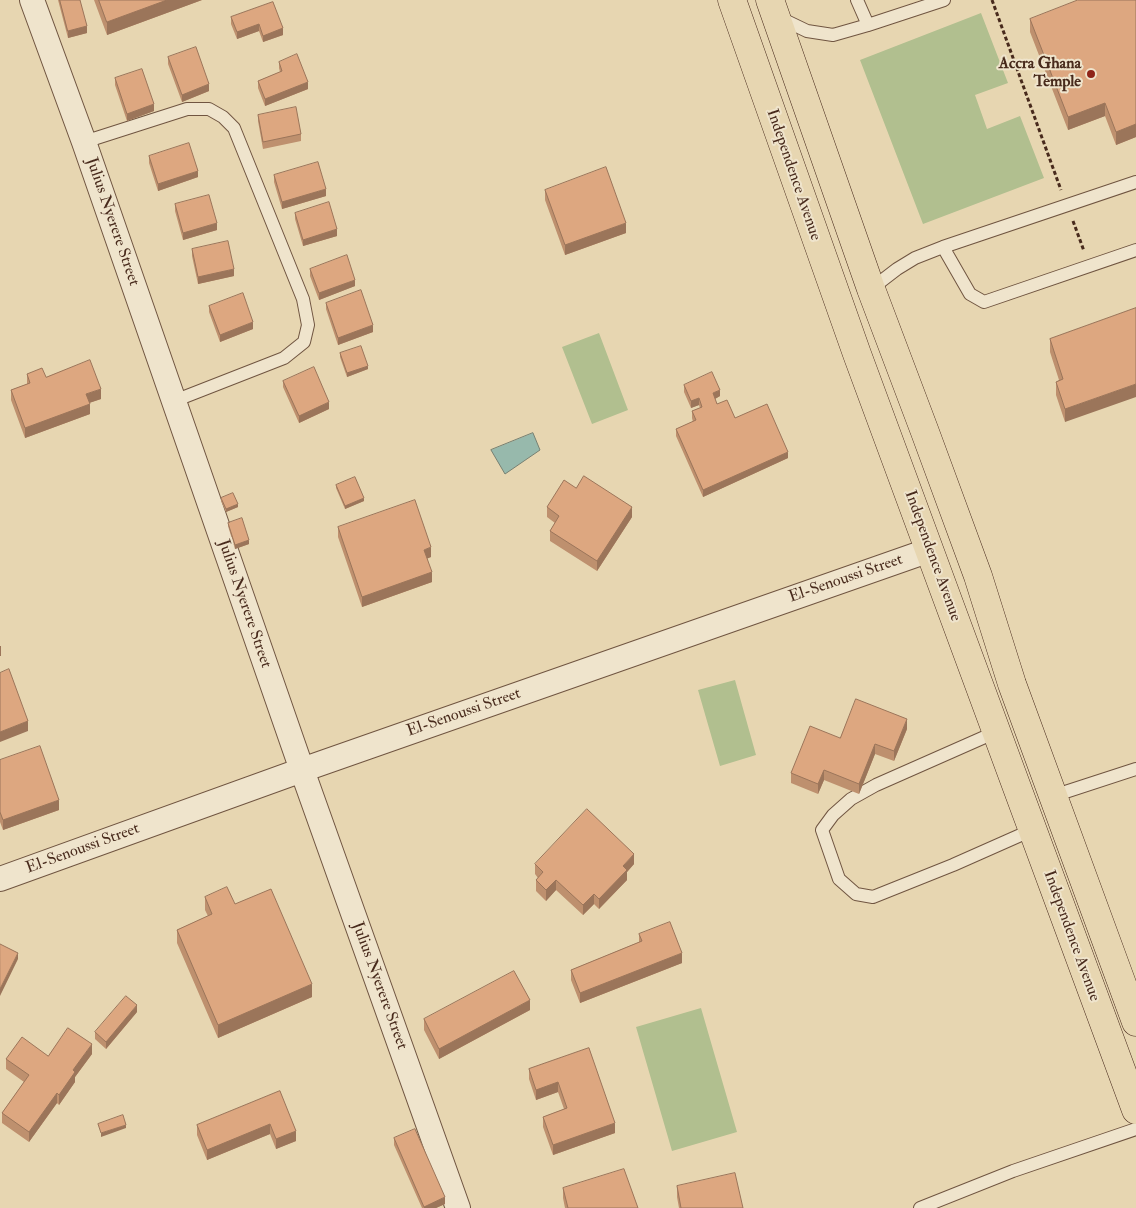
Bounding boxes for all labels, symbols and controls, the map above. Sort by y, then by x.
place label: Accra Ghana Temple [999,55,1081,93]
marker: Accra Ghana Temple [1085,68,1097,80]
street label: Independence Avenue [761,107,825,243]
street label: Julius Nyerere Street [81,155,143,289]
street label: Independence Avenue [899,488,965,624]
street label: Julius Nyerere Street [213,537,275,671]
street label: El-Senoussi Street [786,550,906,608]
street label: El-Senoussi Street [404,684,524,742]
street label: El-Senoussi Street [24,820,142,878]
street label: Independence Avenue [1038,868,1104,1004]
street label: Julius Nyerere Street [347,919,411,1053]

